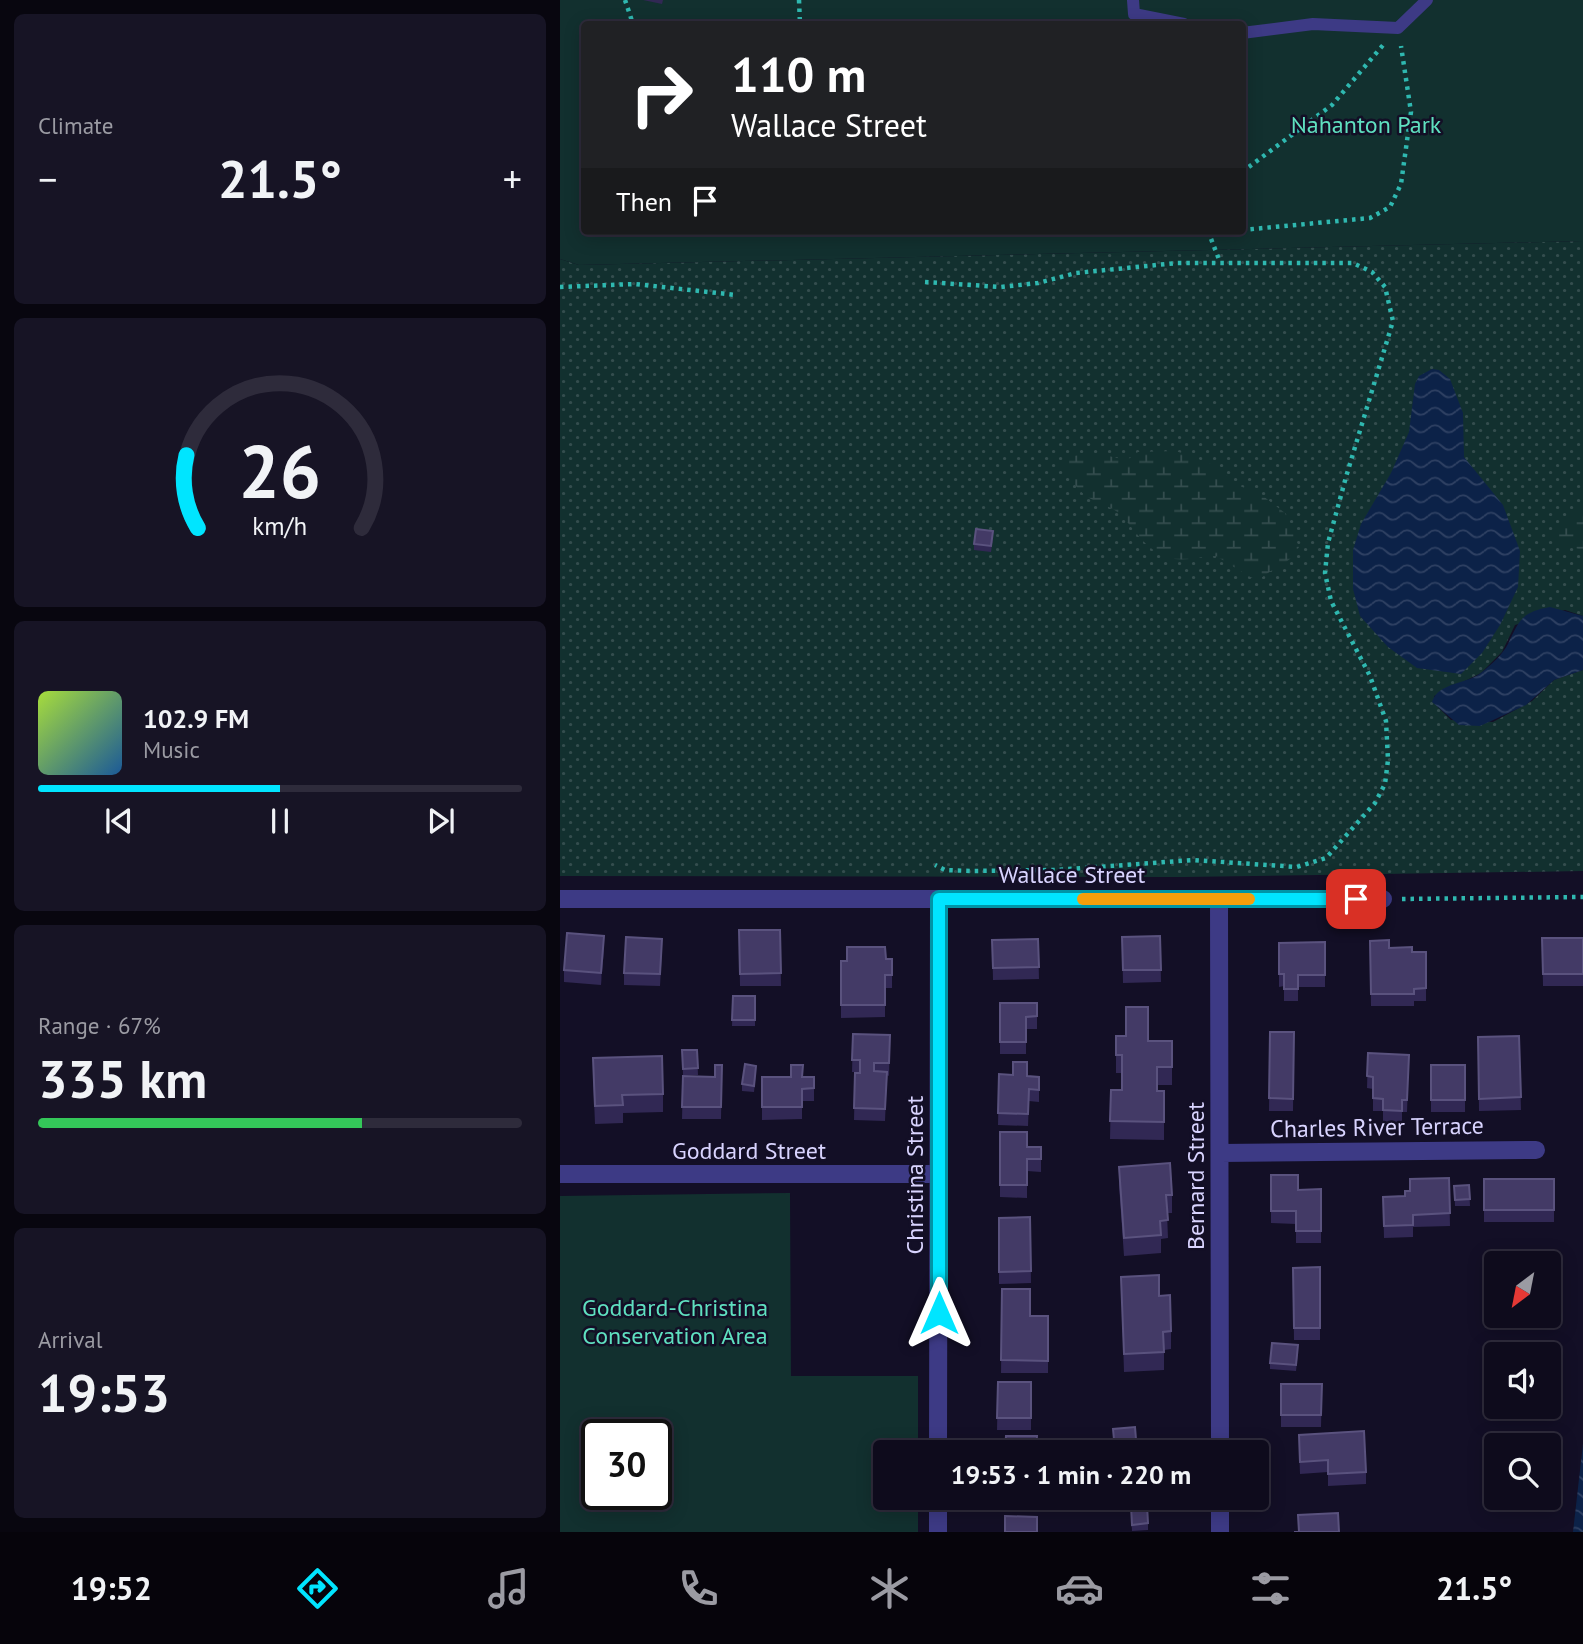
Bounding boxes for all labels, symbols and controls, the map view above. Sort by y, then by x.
text: 110 m [731,42,866,106]
icon: right [616,49,707,140]
text: Wallace Street [731,104,927,146]
park label: Nahanton Park [1291,109,1442,140]
text: Climate [38,111,113,140]
text: 21.5° [218,145,342,212]
text: − [38,154,57,203]
text: + [503,154,522,203]
icon: arrive [686,182,724,220]
text: Then [616,185,672,218]
text: 26 [239,425,321,519]
text: km/h [253,510,307,542]
text: 102.9 FM [143,702,249,735]
text: Music [143,735,200,764]
icon: previous [100,802,138,840]
icon: pause [261,802,299,840]
icon: next [422,802,460,840]
street label: Wallace Street [999,859,1145,890]
pin [1326,869,1386,929]
icon: arrive [1337,880,1375,918]
text: Range · 67% [38,1011,161,1040]
text: 335 km [38,1045,207,1112]
street label: Christina Street [899,1096,930,1254]
street label: Bernard Street [1180,1102,1211,1250]
street label: Charles River Terrace [1270,1110,1484,1144]
street label: Goddard Street [672,1135,826,1166]
north arrow [1484,1251,1561,1328]
map controls [1484,1251,1561,1510]
position arrow [902,1276,976,1350]
park label: Goddard-Christina Conservation Area [582,1292,768,1351]
text: Arrival [38,1325,102,1354]
button: sound [1484,1342,1561,1419]
text: 19:53 [38,1359,170,1426]
speed limit sign: 30 [581,1419,672,1510]
button: search [1484,1433,1561,1510]
text: 19:53 · 1 min · 220 m [951,1458,1191,1491]
icon: directions [293,1564,342,1613]
icon: music [484,1564,533,1613]
icon: phone [674,1564,723,1613]
icon: climate [865,1564,914,1613]
icon: car [1055,1564,1104,1613]
icon: filters [1246,1564,1295,1613]
text: 19:52 [71,1567,152,1609]
text: 21.5° [1436,1567,1512,1609]

